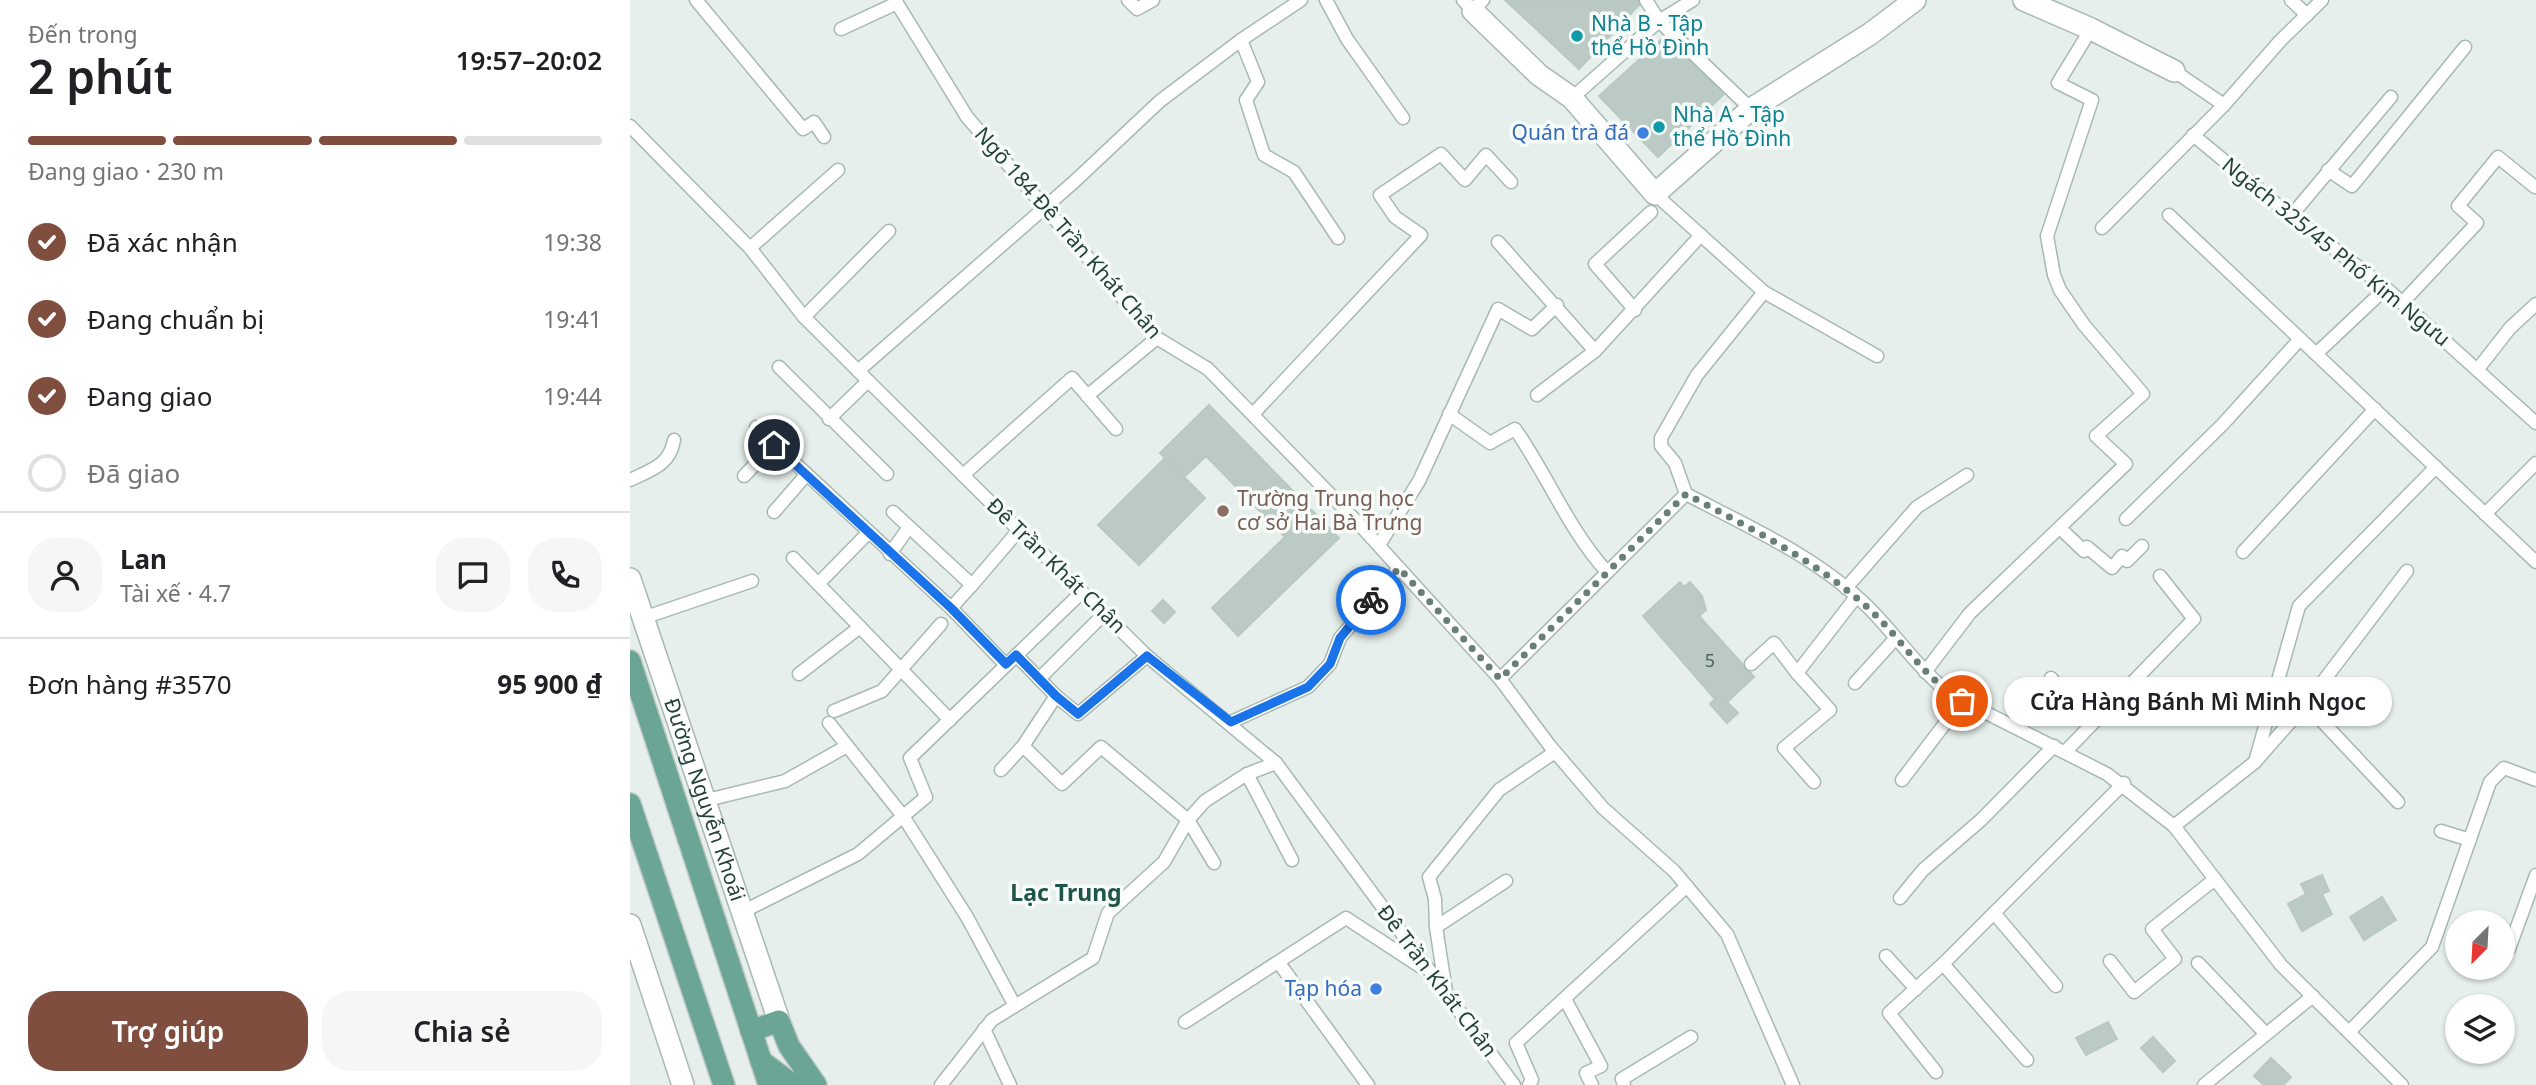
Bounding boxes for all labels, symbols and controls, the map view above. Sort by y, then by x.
place label: Nhà B - Tập thể Hồ Đình [1591,9,1709,61]
text: Đến trong [28,18,138,50]
marker: Nhà B - Tập thể Hồ Đình [1569,28,1585,44]
text: 19:57–20:02 [456,42,602,78]
text: 2 phút [28,45,172,107]
place label: Nhà A - Tập thể Hồ Đình [1673,100,1791,152]
place label: Quán trà đá [1512,118,1629,146]
marker: Nhà A - Tập thể Hồ Đình [1651,119,1667,135]
street label: Ngõ 184 Đê Trần Khát Chân [969,120,1169,344]
marker: Quán trà đá [1635,125,1651,141]
street label: Ngách 325/45 Phố Kim Ngưu [2217,150,2457,352]
text: Đang giao · 230 m [28,155,224,187]
icon: check [28,223,66,261]
text: Đã xác nhận [87,224,238,260]
text: 19:38 [543,226,602,258]
icon: check [28,300,66,338]
text: Đang chuẩn bị [87,301,264,337]
text: 19:41 [543,303,602,335]
icon: check [28,377,66,415]
text: Đang giao [87,378,212,414]
text: 19:44 [543,380,602,412]
pin [744,415,804,475]
icon: home [755,426,793,464]
text: Đã giao [87,455,180,491]
place label: Trường Trung học cơ sở Hai Bà Trưng [1237,484,1422,536]
street label: Đê Trần Khát Chân [981,491,1132,639]
marker: Trường Trung học cơ sở Hai Bà Trưng [1215,503,1231,519]
button: person [28,538,102,612]
button: chat [436,538,510,612]
button: phone [528,538,602,612]
text: Lan [120,541,167,577]
courier [1336,565,1406,635]
text: Tài xế · 4.7 [120,577,231,609]
icon: bike [1352,581,1390,619]
house number: 5 [1705,648,1715,672]
text: Đơn hàng #3570 [28,666,232,702]
text: 95 900 ₫ [497,666,602,702]
pin [1932,671,1992,731]
callout: Cửa Hàng Bánh Mì Minh Ngoc [2004,676,2392,726]
icon: bag [1943,682,1981,720]
text: Cửa Hàng Bánh Mì Minh Ngoc [2030,685,2366,717]
street label: Đường Nguyễn Khoái [658,694,753,905]
district label: Lạc Trung [1010,876,1122,908]
street label: Đê Trần Khát Chân [1371,899,1504,1062]
north arrow [2445,910,2515,980]
map controls [2445,910,2515,1064]
place label: Tạp hóa [1284,974,1362,1002]
marker: Tạp hóa [1368,981,1384,997]
button: Trợ giúp [28,991,308,1071]
button: Chia sẻ [322,991,602,1071]
button: layers [2445,994,2515,1064]

